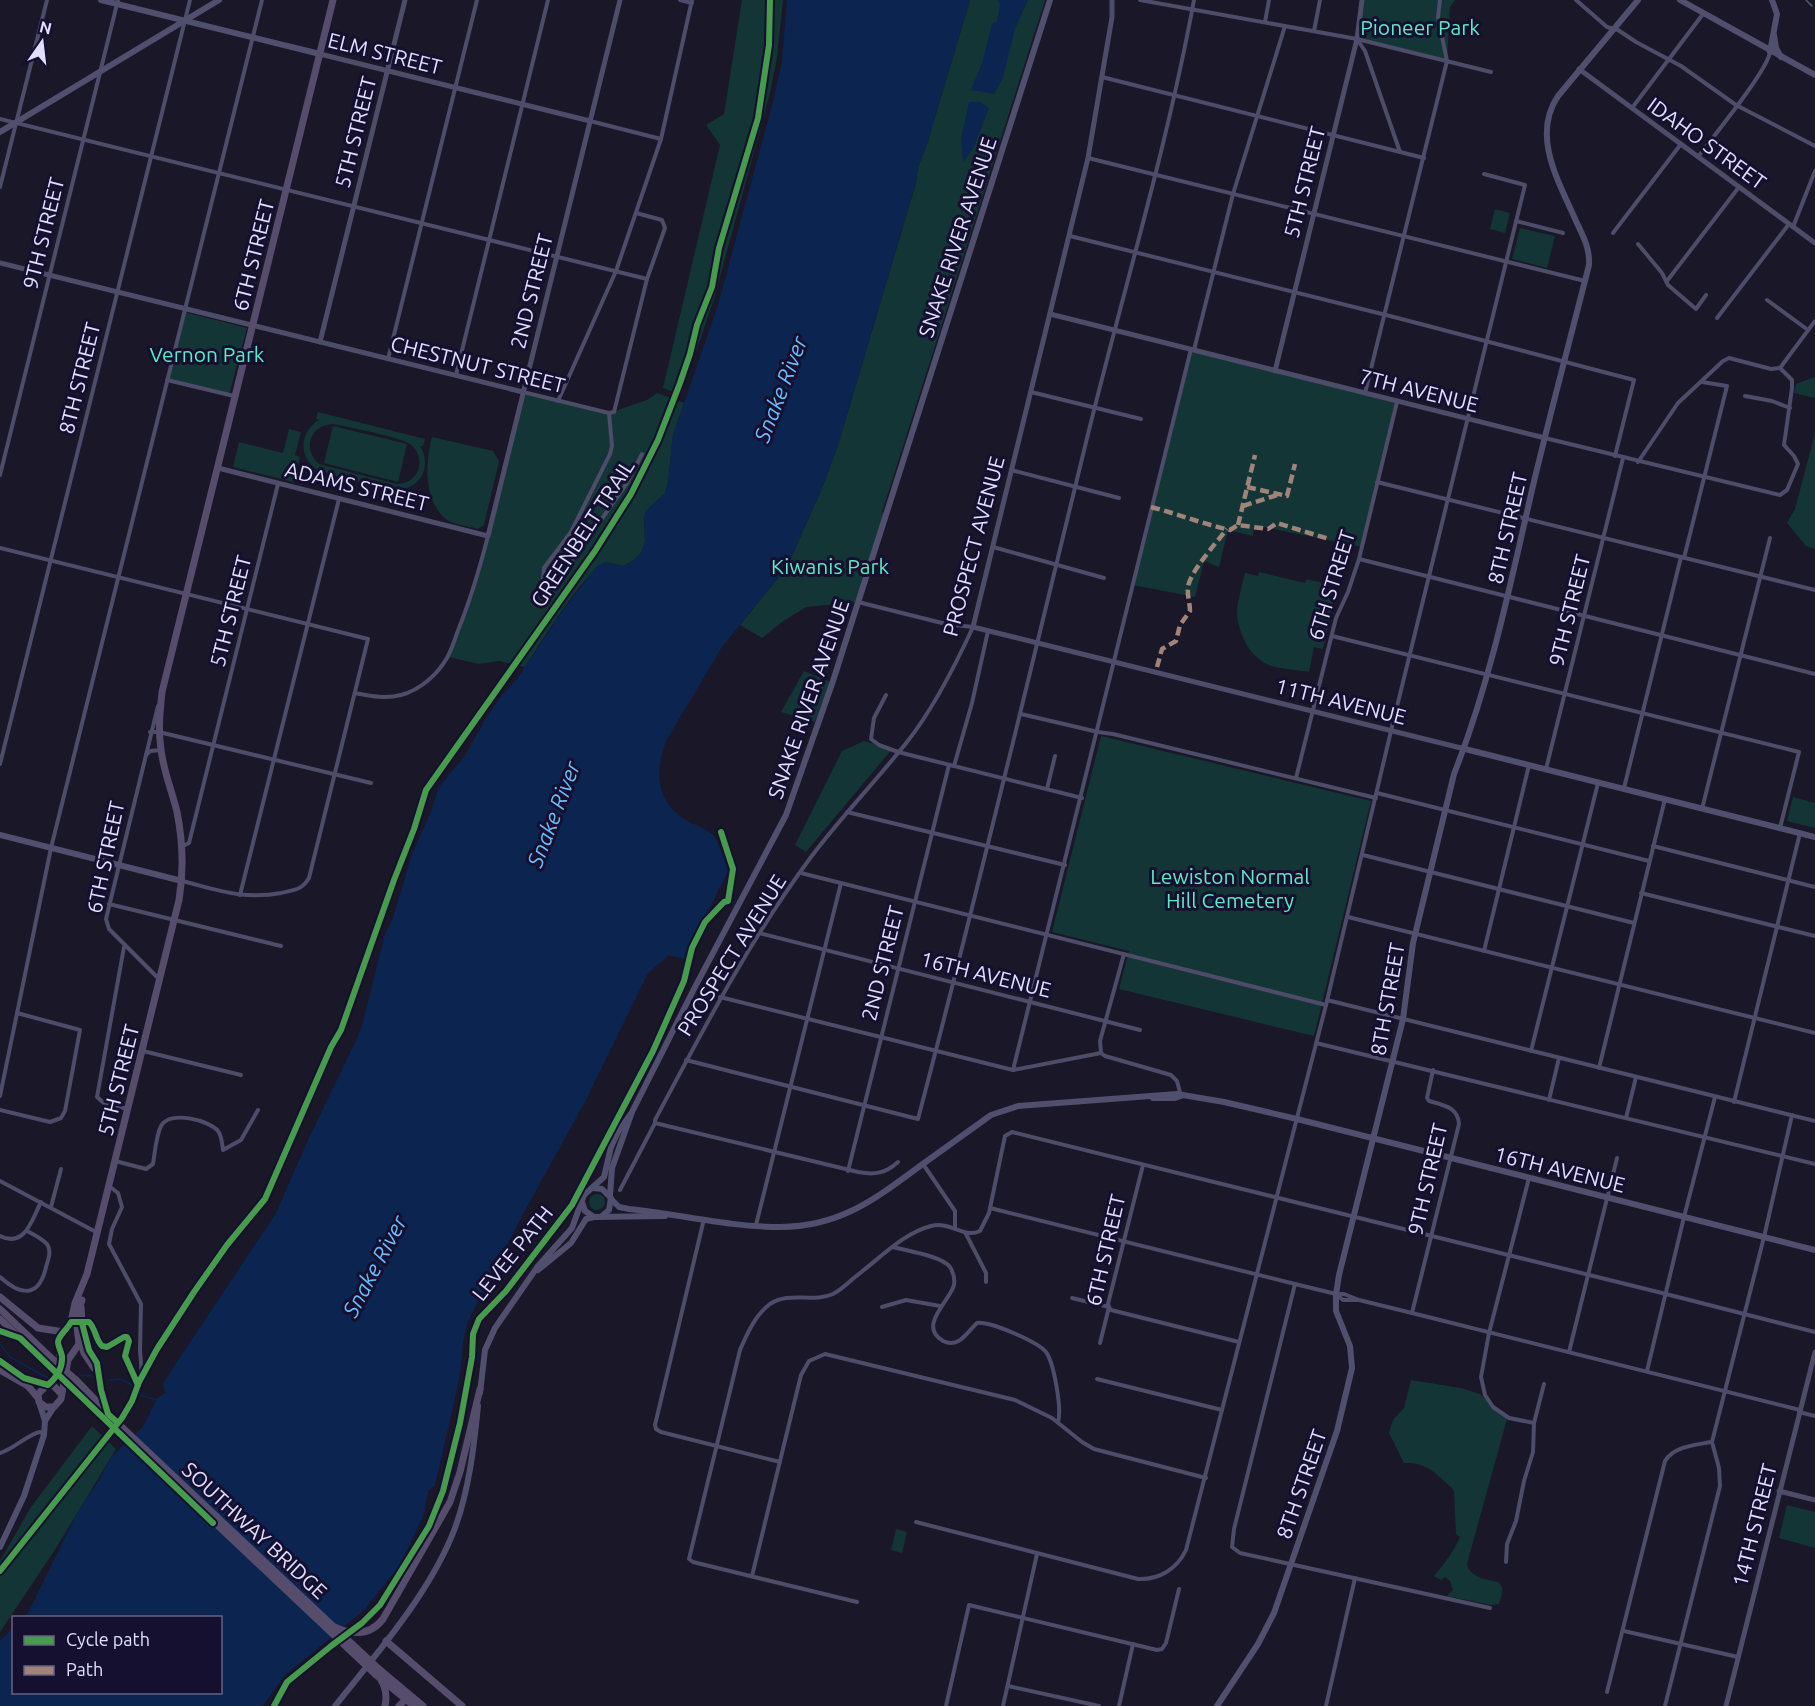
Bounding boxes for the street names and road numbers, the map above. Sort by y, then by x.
street label: ELM STREET [326,27,445,79]
street label: 5TH STREET [330,74,381,190]
street label: IDAHO STREET [1643,92,1771,194]
street label: 5TH STREET [1279,124,1330,240]
street label: SNAKE RIVER AVENUE [913,134,1001,340]
street label: 9TH STREET [18,175,69,291]
street label: 6TH STREET [228,197,279,313]
street label: 2ND STREET [505,231,557,351]
street label: 8TH STREET [54,320,105,436]
street label: CHESTNUT STREET [388,331,568,397]
street label: 7TH AVENUE [1357,364,1481,416]
street label: PROSPECT AVENUE [937,453,1009,639]
street label: GREENBELT TRAIL [525,455,639,611]
street label: ADAMS STREET [283,457,432,515]
street label: 8TH STREET [1482,469,1532,586]
street label: 6TH STREET [1303,527,1359,643]
street label: 9TH STREET [1544,552,1595,668]
street label: 5TH STREET [205,553,256,669]
street label: SNAKE RIVER AVENUE [763,596,853,802]
street label: 11TH AVENUE [1273,673,1409,729]
street label: 6TH STREET [81,798,129,915]
street label: PROSPECT AVENUE [672,870,790,1040]
street label: 2ND STREET [856,903,908,1023]
street label: 8TH STREET [1365,940,1409,1057]
street label: 16TH AVENUE [918,946,1054,1002]
street label: 5TH STREET [93,1022,144,1138]
street label: 9TH STREET [1402,1120,1452,1237]
street label: 16TH AVENUE [1492,1141,1628,1197]
street label: 6TH STREET [1080,1191,1130,1308]
street label: LEVEE PATH [467,1201,557,1305]
street label: 8TH STREET [1271,1426,1331,1542]
street label: SOUTHWAY BRIDGE [178,1457,332,1603]
street label: 14TH STREET [1727,1461,1781,1589]

